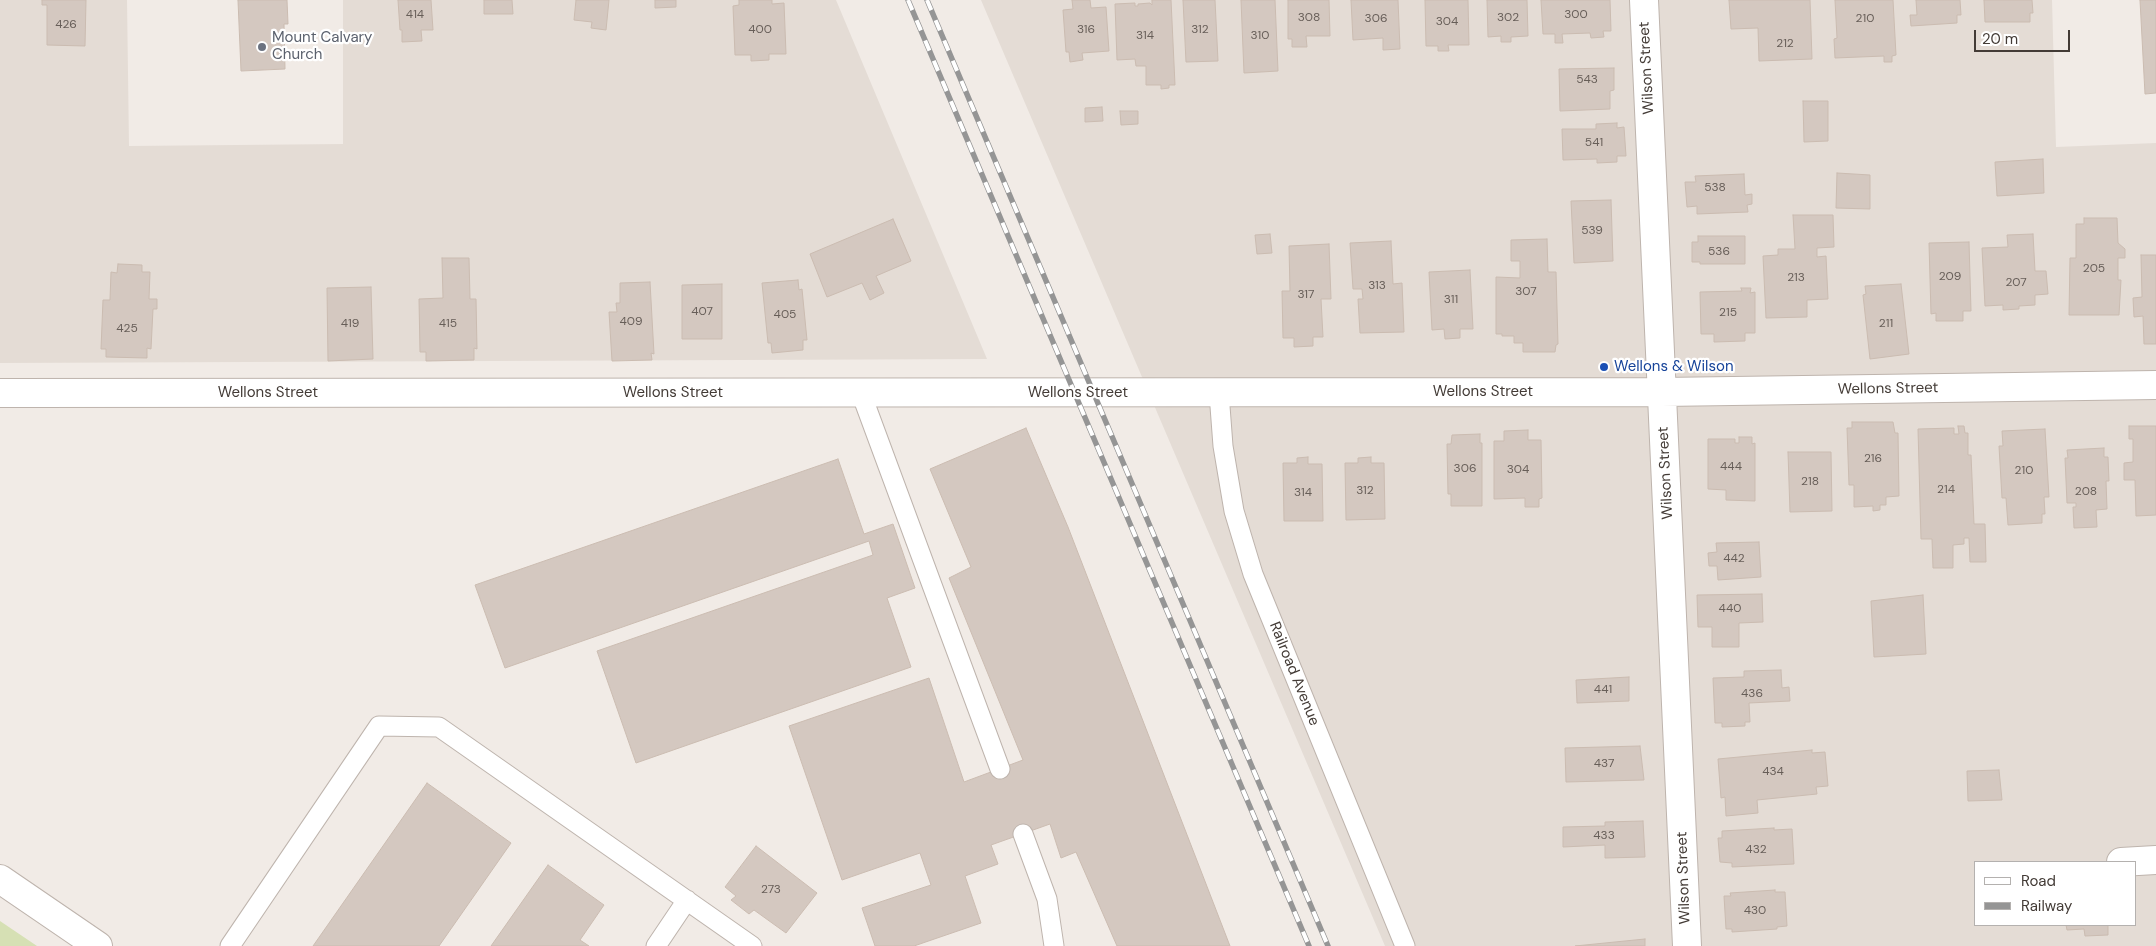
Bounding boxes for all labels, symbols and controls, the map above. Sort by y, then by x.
house number: 414 [406,8,424,22]
house number: 300 [1564,8,1588,22]
house number: 308 [1298,11,1320,25]
house number: 302 [1497,11,1519,25]
house number: 306 [1365,12,1387,26]
house number: 210 [1856,12,1874,26]
house number: 304 [1436,15,1458,29]
house number: 426 [55,18,77,32]
scale bar [1976,20,2072,52]
street label: Wilson Street [1636,21,1658,115]
house number: 400 [748,23,772,37]
house number: 316 [1077,23,1095,37]
house number: 312 [1191,23,1209,37]
place label: Mount Calvary Church [272,29,372,64]
house number: 314 [1136,29,1154,43]
house number: 310 [1251,29,1269,43]
text: 20 m [1982,29,2018,49]
house number: 212 [1776,37,1794,51]
marker: Mount Calvary Church [256,41,268,53]
house number: 543 [1576,73,1598,87]
house number: 541 [1585,136,1603,150]
house number: 538 [1704,181,1726,195]
house number: 539 [1581,224,1603,238]
house number: 536 [1708,245,1730,259]
house number: 205 [2083,262,2105,276]
house number: 209 [1939,270,1961,284]
house number: 213 [1787,271,1805,285]
house number: 207 [2005,276,2027,290]
house number: 313 [1368,279,1386,293]
house number: 307 [1515,285,1537,299]
house number: 317 [1297,288,1315,302]
house number: 311 [1444,293,1458,307]
house number: 407 [691,305,713,319]
house number: 215 [1719,306,1737,320]
house number: 405 [774,308,796,322]
house number: 409 [619,315,643,329]
house number: 419 [341,317,359,331]
house number: 415 [439,317,457,331]
house number: 211 [1879,317,1893,331]
house number: 425 [116,322,138,336]
place label: Wellons & Wilson [1614,358,1733,376]
marker: Wellons & Wilson [1598,361,1610,373]
street label: Wellons Street [1838,379,1938,399]
street label: Wellons Street [1433,383,1533,401]
street label: Wellons Street [218,384,318,402]
street label: Wellons Street [623,384,723,402]
street label: Wellons Street [1028,384,1128,402]
street label: Wilson Street [1655,426,1677,520]
house number: 216 [1864,452,1882,466]
house number: 444 [1720,460,1742,474]
house number: 306 [1454,462,1476,476]
house number: 304 [1507,463,1529,477]
house number: 210 [2015,464,2033,478]
house number: 218 [1801,475,1819,489]
house number: 214 [1937,483,1955,497]
house number: 312 [1356,484,1374,498]
house number: 208 [2075,485,2097,499]
house number: 314 [1294,486,1312,500]
house number: 442 [1723,552,1745,566]
house number: 440 [1719,602,1741,616]
street label: Railroad Avenue [1265,619,1323,729]
house number: 441 [1594,683,1612,697]
house number: 436 [1741,687,1763,701]
house number: 437 [1594,757,1614,771]
house number: 434 [1762,765,1784,779]
house number: 433 [1593,829,1615,843]
street label: Wilson Street [1673,831,1695,925]
house number: 432 [1745,843,1767,857]
legend [1974,861,2136,926]
text: Road [2021,871,2056,891]
house number: 273 [761,883,781,897]
text: Railway [2021,896,2072,916]
house number: 430 [1744,904,1766,918]

